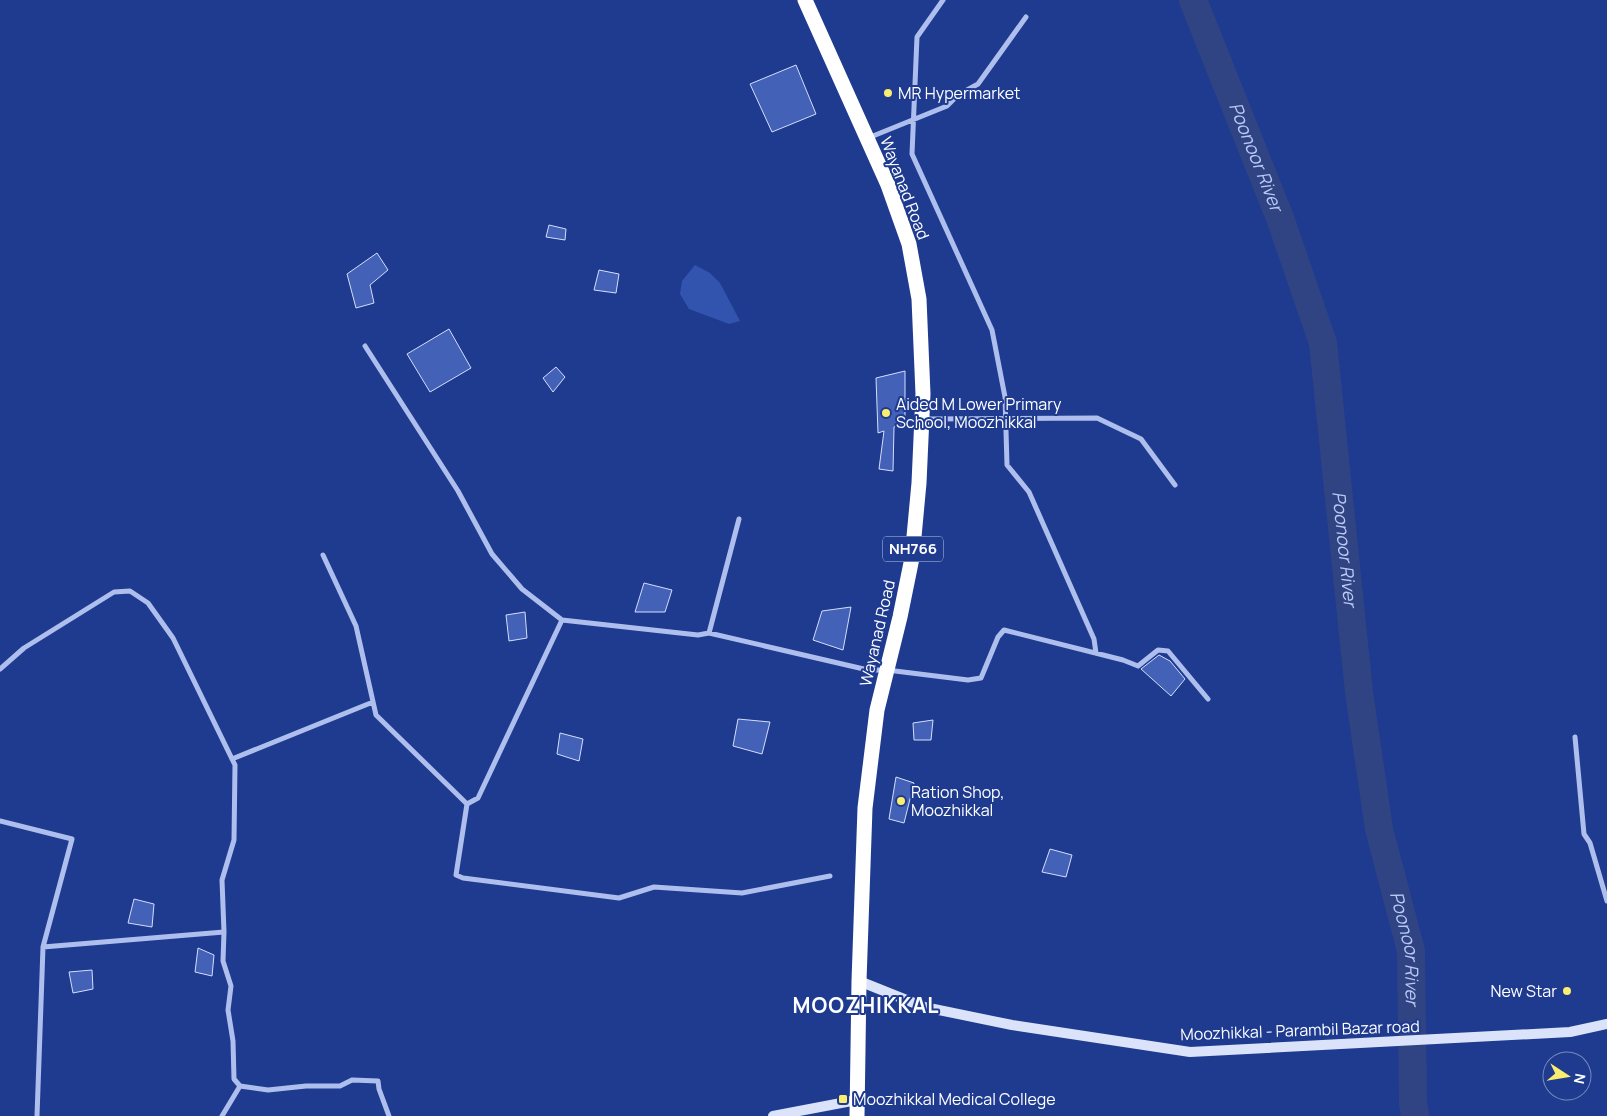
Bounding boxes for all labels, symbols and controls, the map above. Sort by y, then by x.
place label: MR Hypermarket [898,82,1020,104]
marker: MR Hypermarket [882,87,894,99]
water label: Poonoor River [1224,98,1290,217]
street label: Wayanad Road [875,133,935,243]
place label: Aided M Lower Primary School, Moozhikkal [896,393,1062,433]
marker: Aided M Lower Primary School, Moozhikkal [880,407,892,419]
water label: Poonoor River [1327,490,1363,610]
road number: NH766 [883,536,943,562]
street label: Wayanad Road [854,578,900,688]
place label: Ration Shop, Moozhikkal [911,781,1005,821]
marker: Ration Shop, Moozhikkal [895,795,907,807]
water label: Poonoor River [1385,889,1425,1008]
place label: New Star [1491,980,1557,1002]
marker: New Star [1561,985,1573,997]
district label: MOOZHIKKAL [793,991,939,1019]
street label: Moozhikkal - Parambil Bazar road [1180,1015,1420,1045]
north arrow [1542,1051,1592,1101]
text: N [1570,1072,1591,1086]
place label: Moozhikkal Medical College [853,1088,1056,1110]
marker: Moozhikkal Medical College [837,1093,849,1105]

